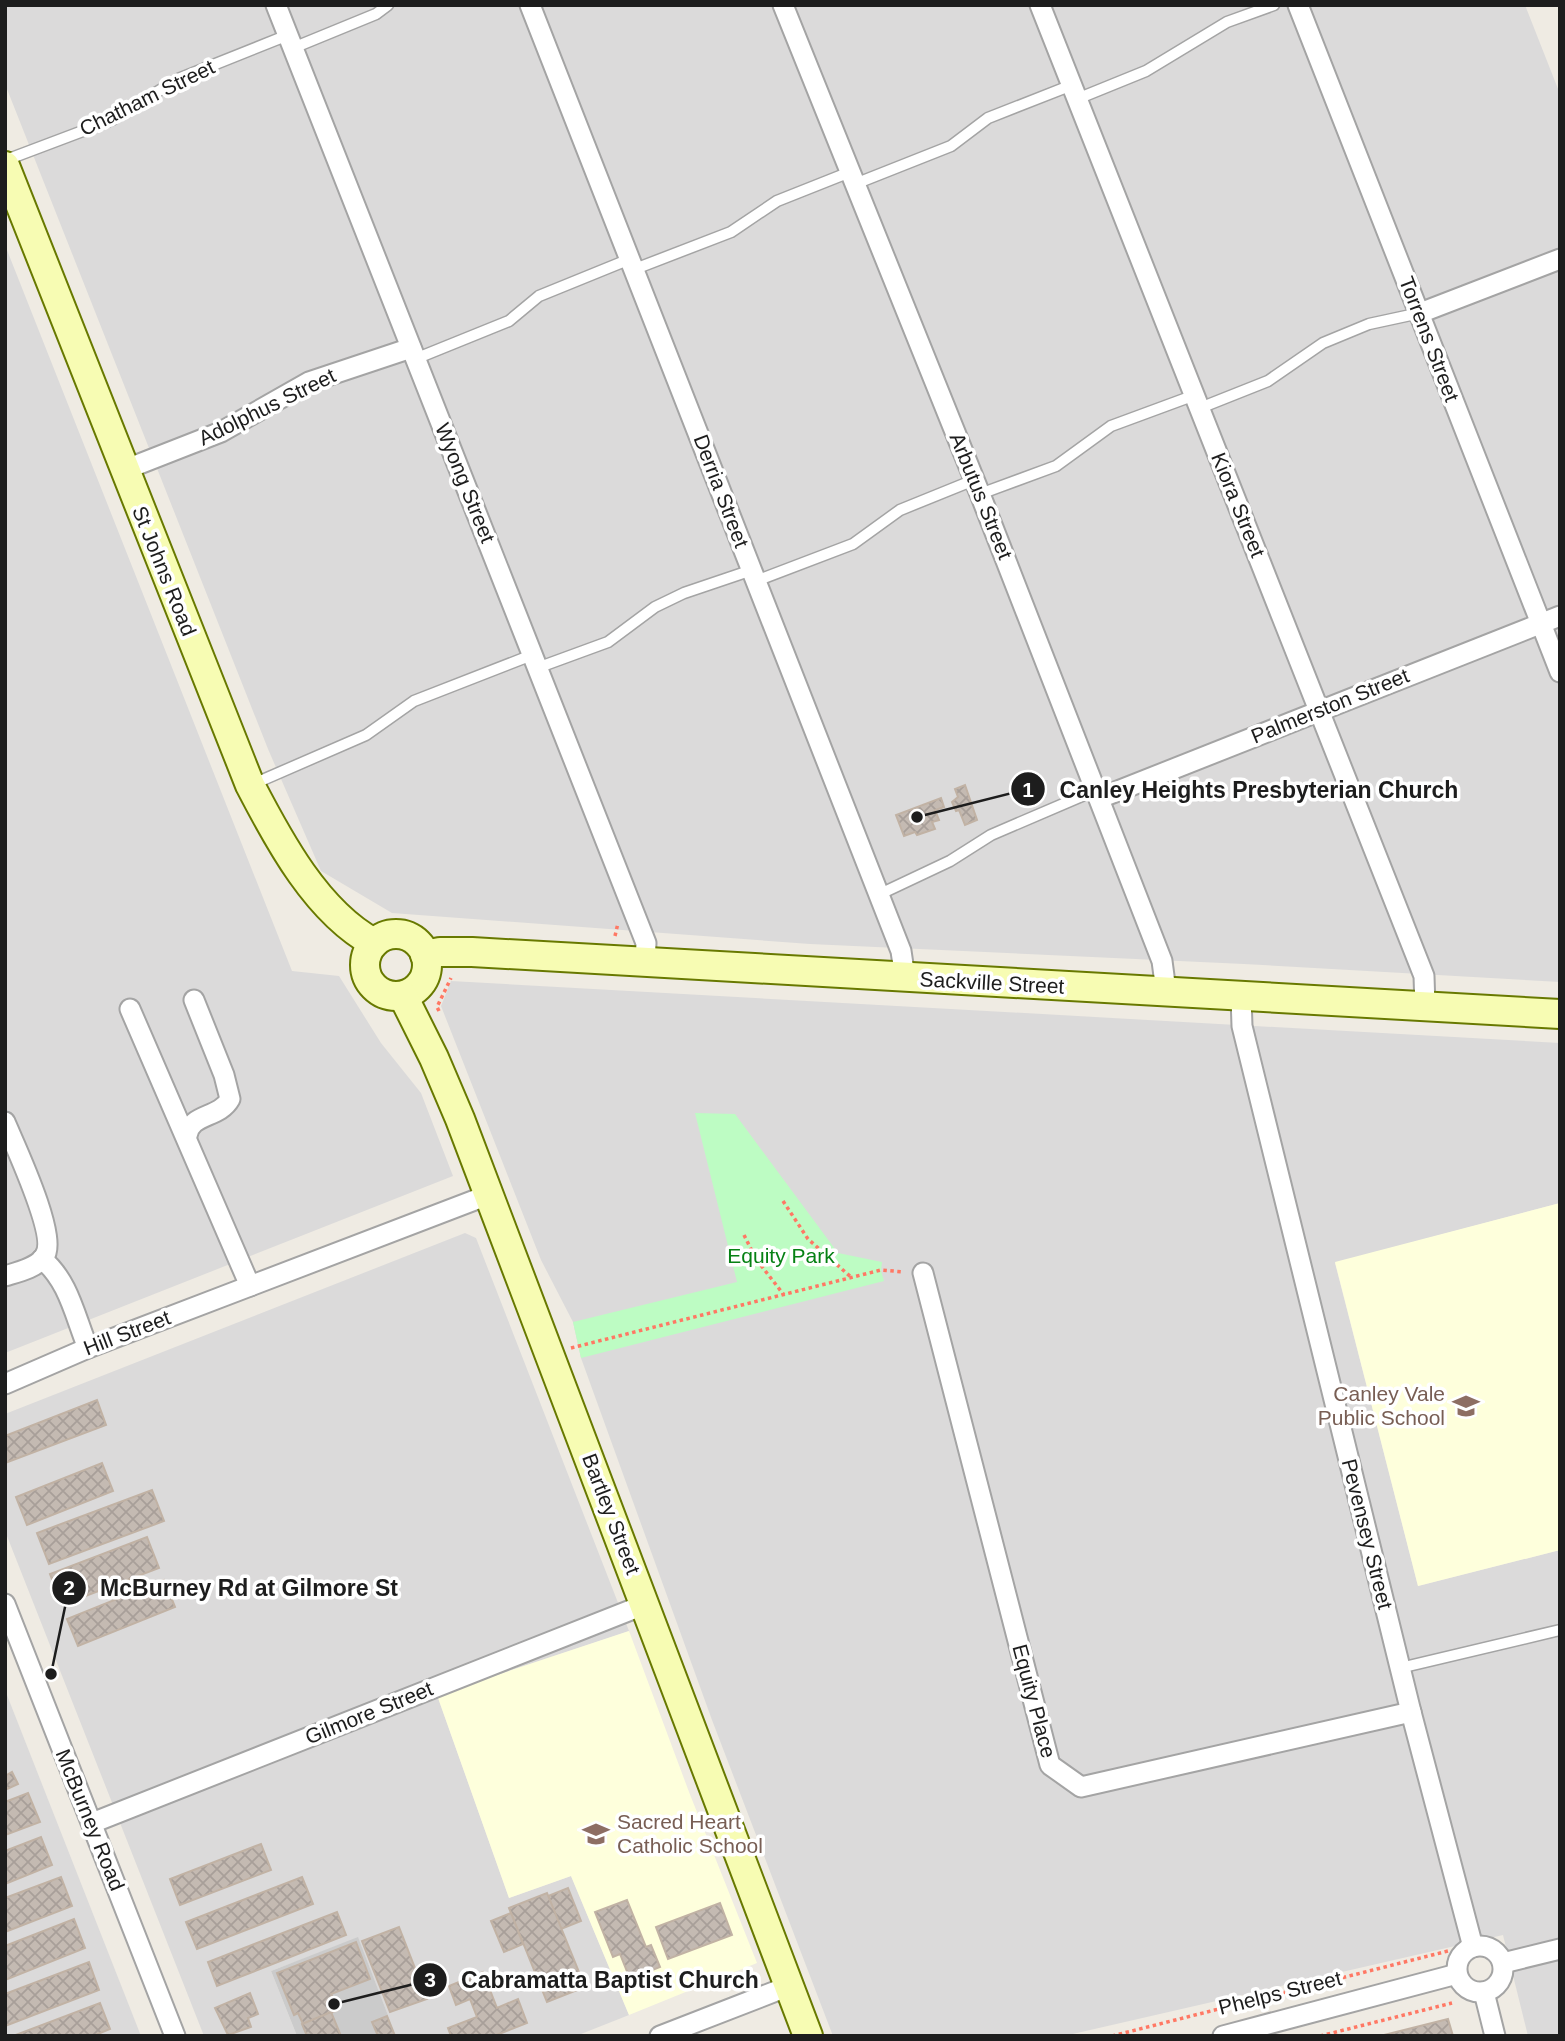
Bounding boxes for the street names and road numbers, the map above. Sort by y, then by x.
street label: Chatham Street [76,55,218,140]
street label: Torrens Street [1395,273,1464,405]
street label: Adolphus Street [195,363,339,450]
street label: Wyong Street [431,420,500,546]
street label: Arbutus Street [946,429,1017,563]
street label: Derria Street [689,431,754,551]
street label: Kiora Street [1207,449,1270,561]
street label: St Johns Road [128,503,201,639]
street label: Palmerston Street [1248,663,1412,748]
street label: Sackville Street [919,967,1065,998]
street label: Hill Street [80,1305,174,1360]
street label: Bartley Street [578,1450,645,1577]
street label: Pevensey Street [1338,1456,1397,1612]
street label: Equity Place [1008,1642,1061,1760]
street label: Gilmore Street [302,1676,436,1749]
street label: McBurney Road [52,1746,129,1894]
street label: Phelps Street [1216,1966,1344,2019]

